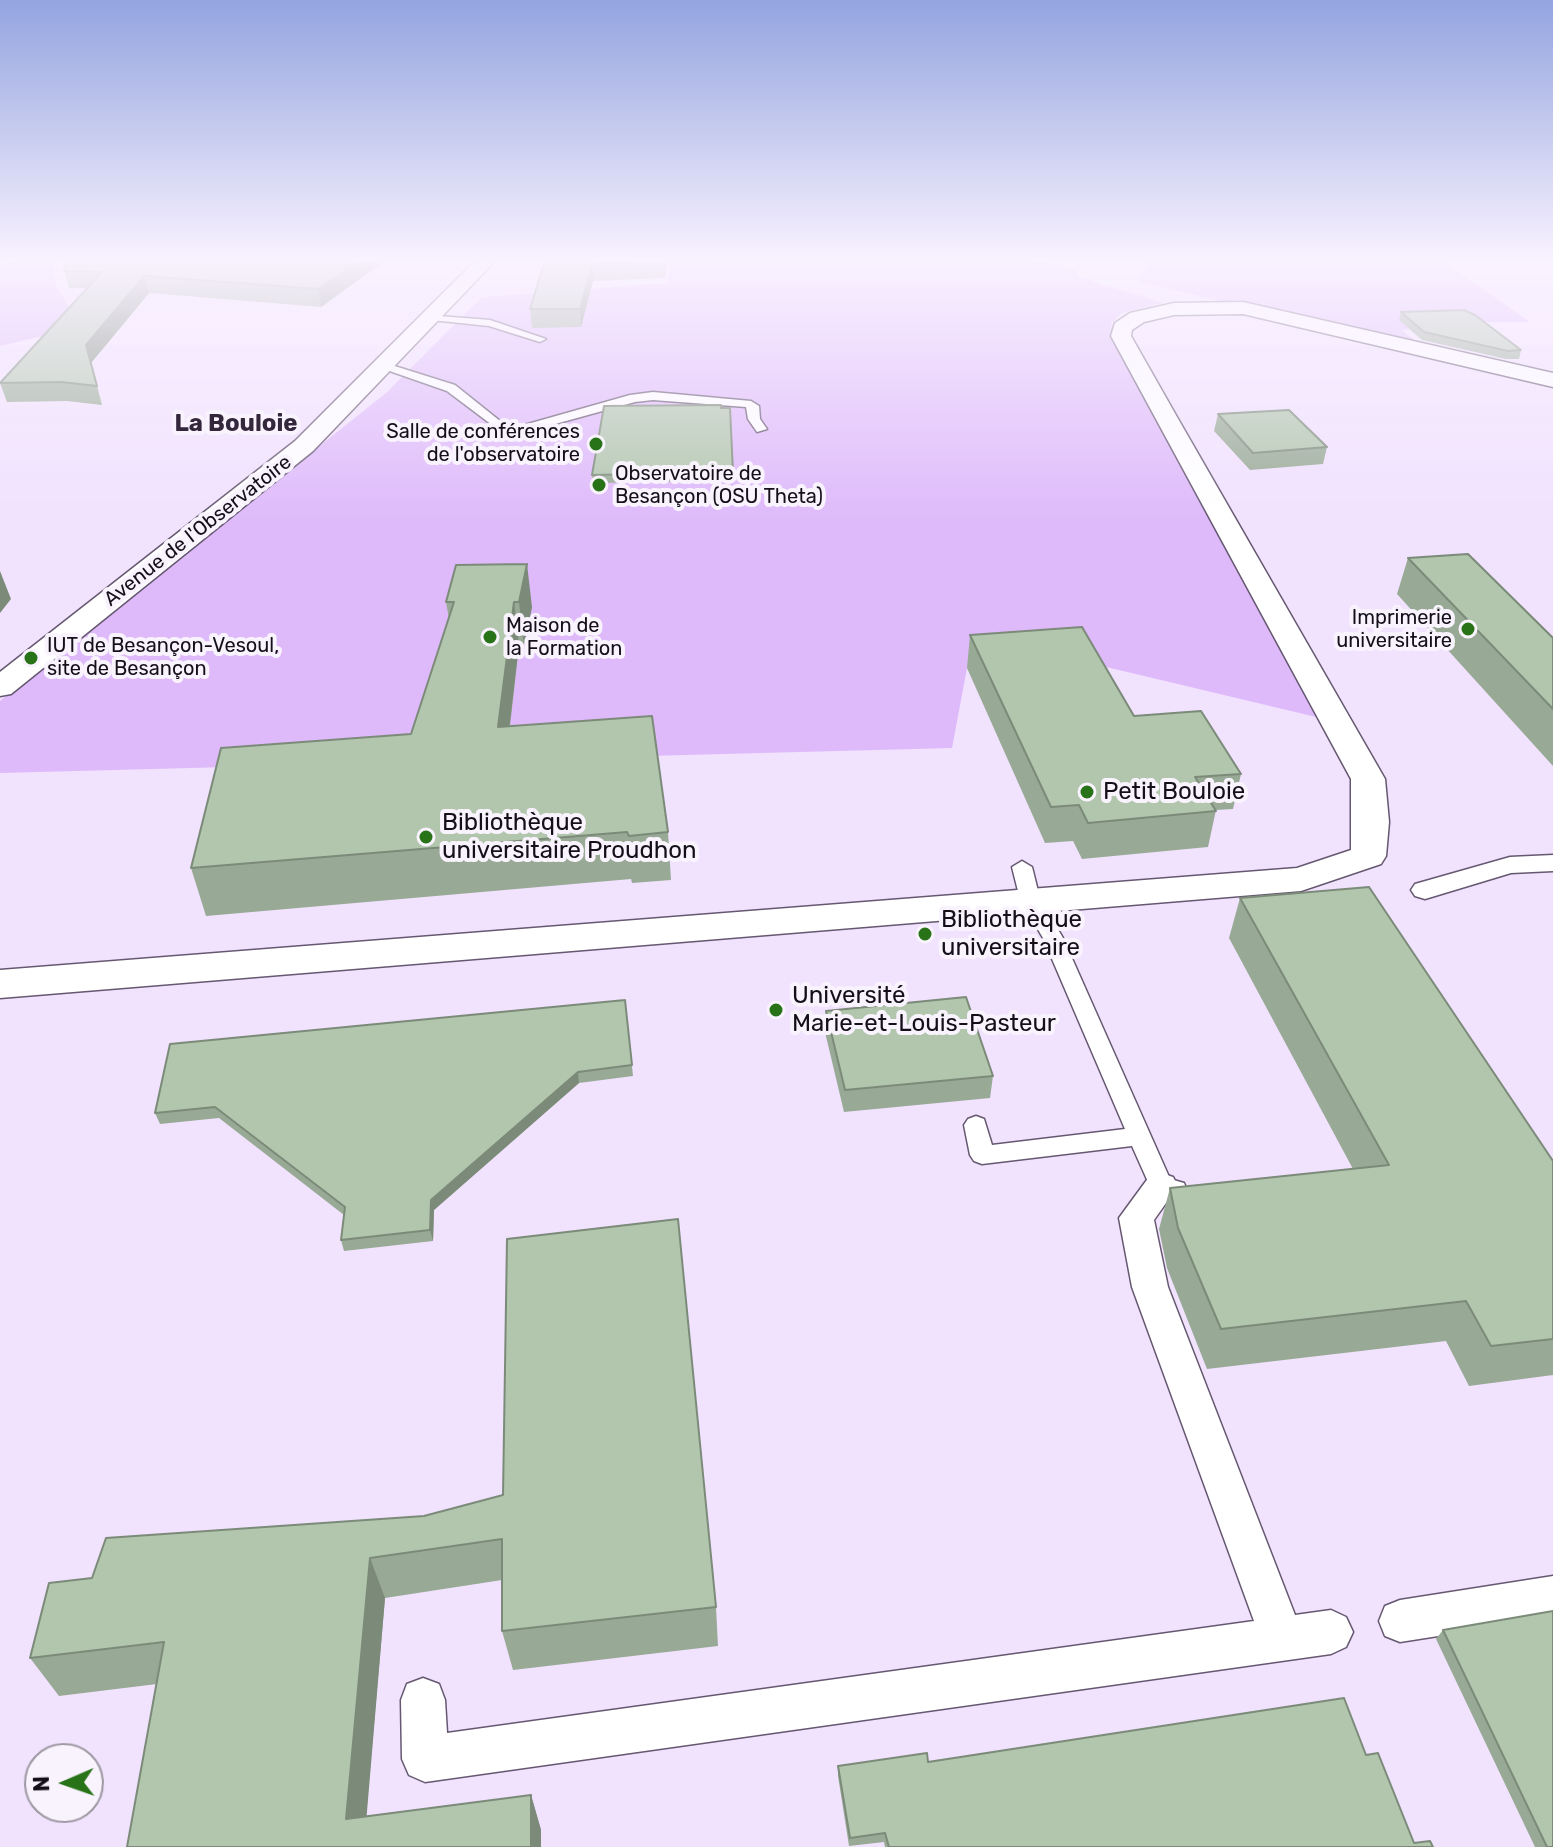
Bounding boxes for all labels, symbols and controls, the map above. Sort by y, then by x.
district label: La Bouloie [174,410,298,438]
place label: Salle de conférences de l'observatoire [386,420,580,467]
marker: Salle de conférences de l'observatoire [587,435,605,453]
street label: Avenue de l'Observatoire [100,450,296,612]
place label: Observatoire de Besançon (OSU Theta) [615,462,823,509]
marker: Observatoire de Besançon (OSU Theta) [590,476,608,494]
place label: Imprimerie universitaire [1336,606,1452,653]
place label: Maison de la Formation [506,614,622,661]
marker: Imprimerie universitaire [1459,620,1477,638]
marker: Maison de la Formation [481,628,499,646]
place label: IUT de Besançon-Vesoul, site de Besançon [47,634,279,681]
marker: IUT de Besançon-Vesoul, site de Besançon [22,649,40,667]
place label: Petit Bouloie [1103,778,1245,806]
marker: Petit Bouloie [1078,783,1096,801]
place label: Bibliothèque universitaire Proudhon [442,809,697,865]
marker: Bibliothèque universitaire Proudhon [417,828,435,846]
place label: Bibliothèque universitaire [941,906,1082,962]
marker: Bibliothèque universitaire [916,925,934,943]
place label: Université Marie-et-Louis-Pasteur [792,982,1056,1038]
marker: Université Marie-et-Louis-Pasteur [767,1001,785,1019]
north arrow [24,1743,104,1823]
text: N [28,1775,55,1792]

